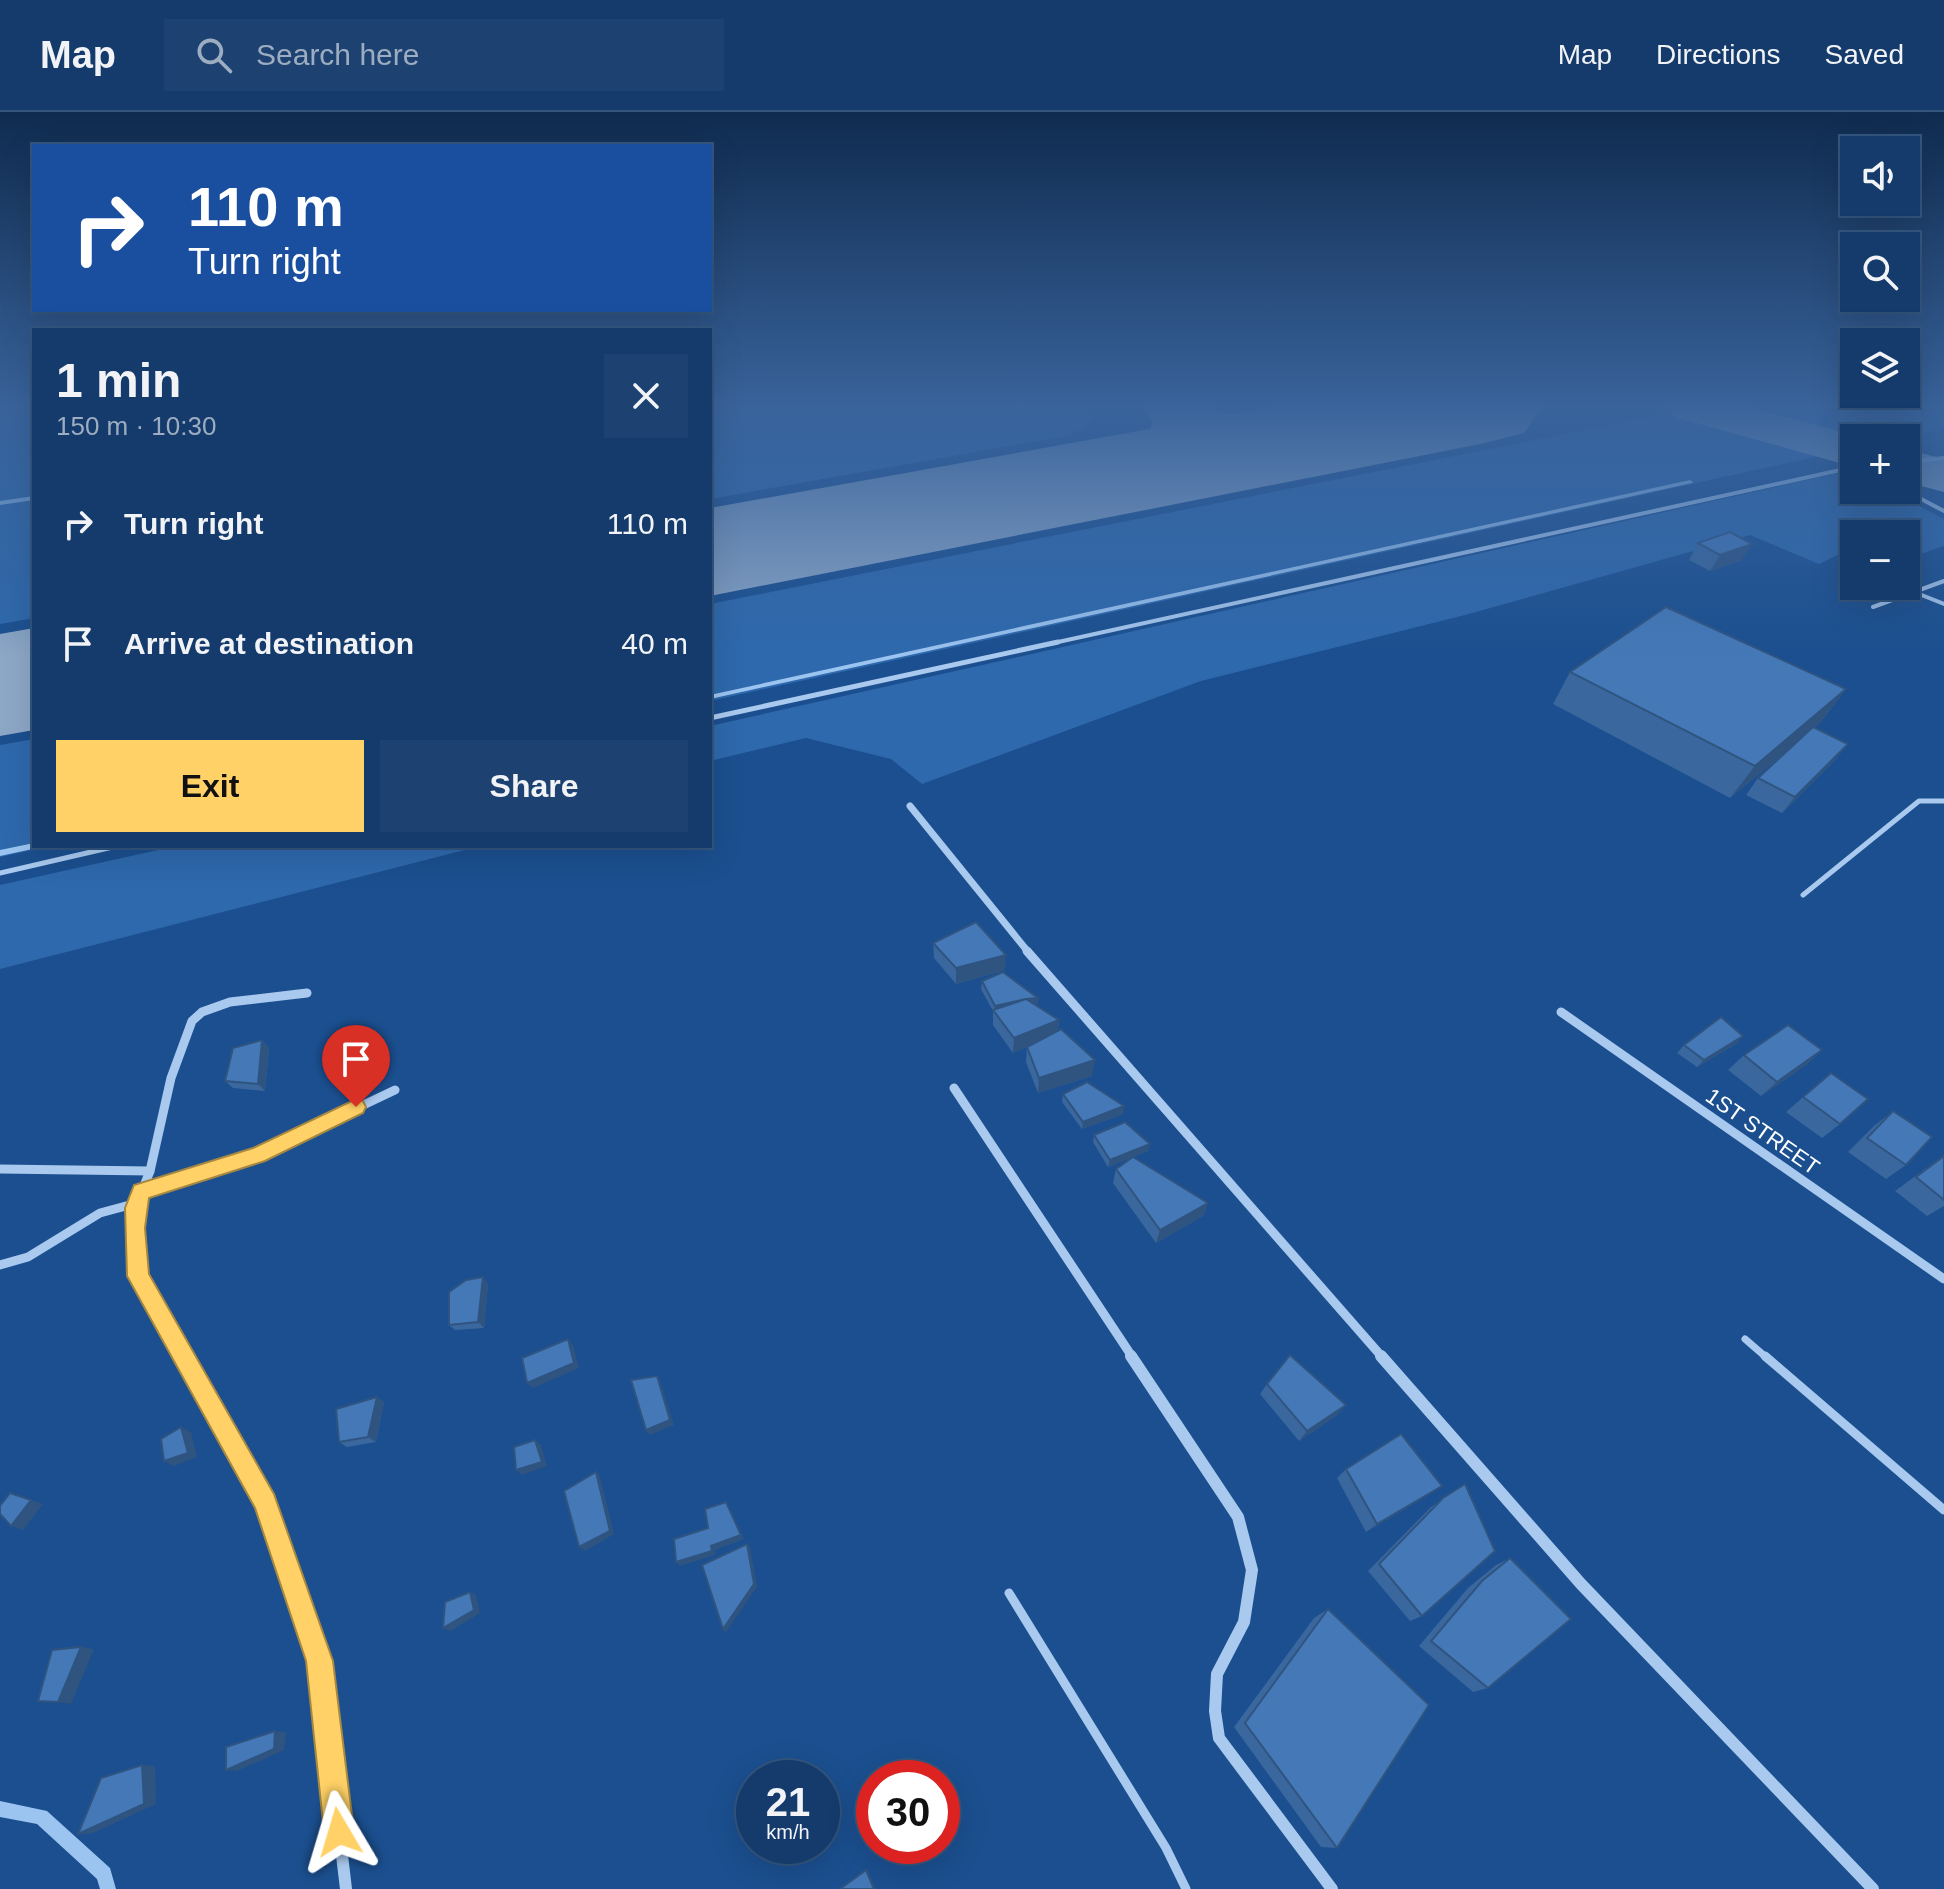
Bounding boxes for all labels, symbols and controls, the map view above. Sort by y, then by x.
search box [164,19,724,91]
icon: search [192,33,236,77]
text: Map [40,34,116,76]
text: Search here [256,38,419,71]
text: Map [1558,39,1612,70]
text: Directions [1656,39,1781,70]
text: Saved [1825,39,1904,70]
map controls [1840,136,1920,600]
button: sound [1840,136,1920,216]
text: 110 m [188,175,344,238]
icon: right [56,176,160,280]
button: search [1840,232,1920,312]
text: Turn right [188,241,341,282]
button: layers [1840,328,1920,408]
text: 1 min [56,354,181,407]
button: close [604,354,688,438]
text: 150 m · 10:30 [56,411,216,441]
button: + [1840,424,1920,504]
icon: right [56,502,100,546]
text: Turn right [124,507,263,540]
text: 110 m [607,507,688,540]
button: − [1840,520,1920,600]
icon: arrive [56,622,100,666]
text: Arrive at destination [124,627,414,660]
text: 40 m [621,627,688,660]
button: Exit [56,740,364,832]
button: Share [380,740,688,832]
pin [322,1025,390,1107]
icon: arrive [334,1037,378,1081]
street label: 1ST STREET [1701,1083,1824,1180]
speed limit sign: 30 [856,1760,960,1864]
text: 21 [766,1780,810,1824]
position arrow [297,1790,381,1874]
text: km/h [766,1821,810,1843]

